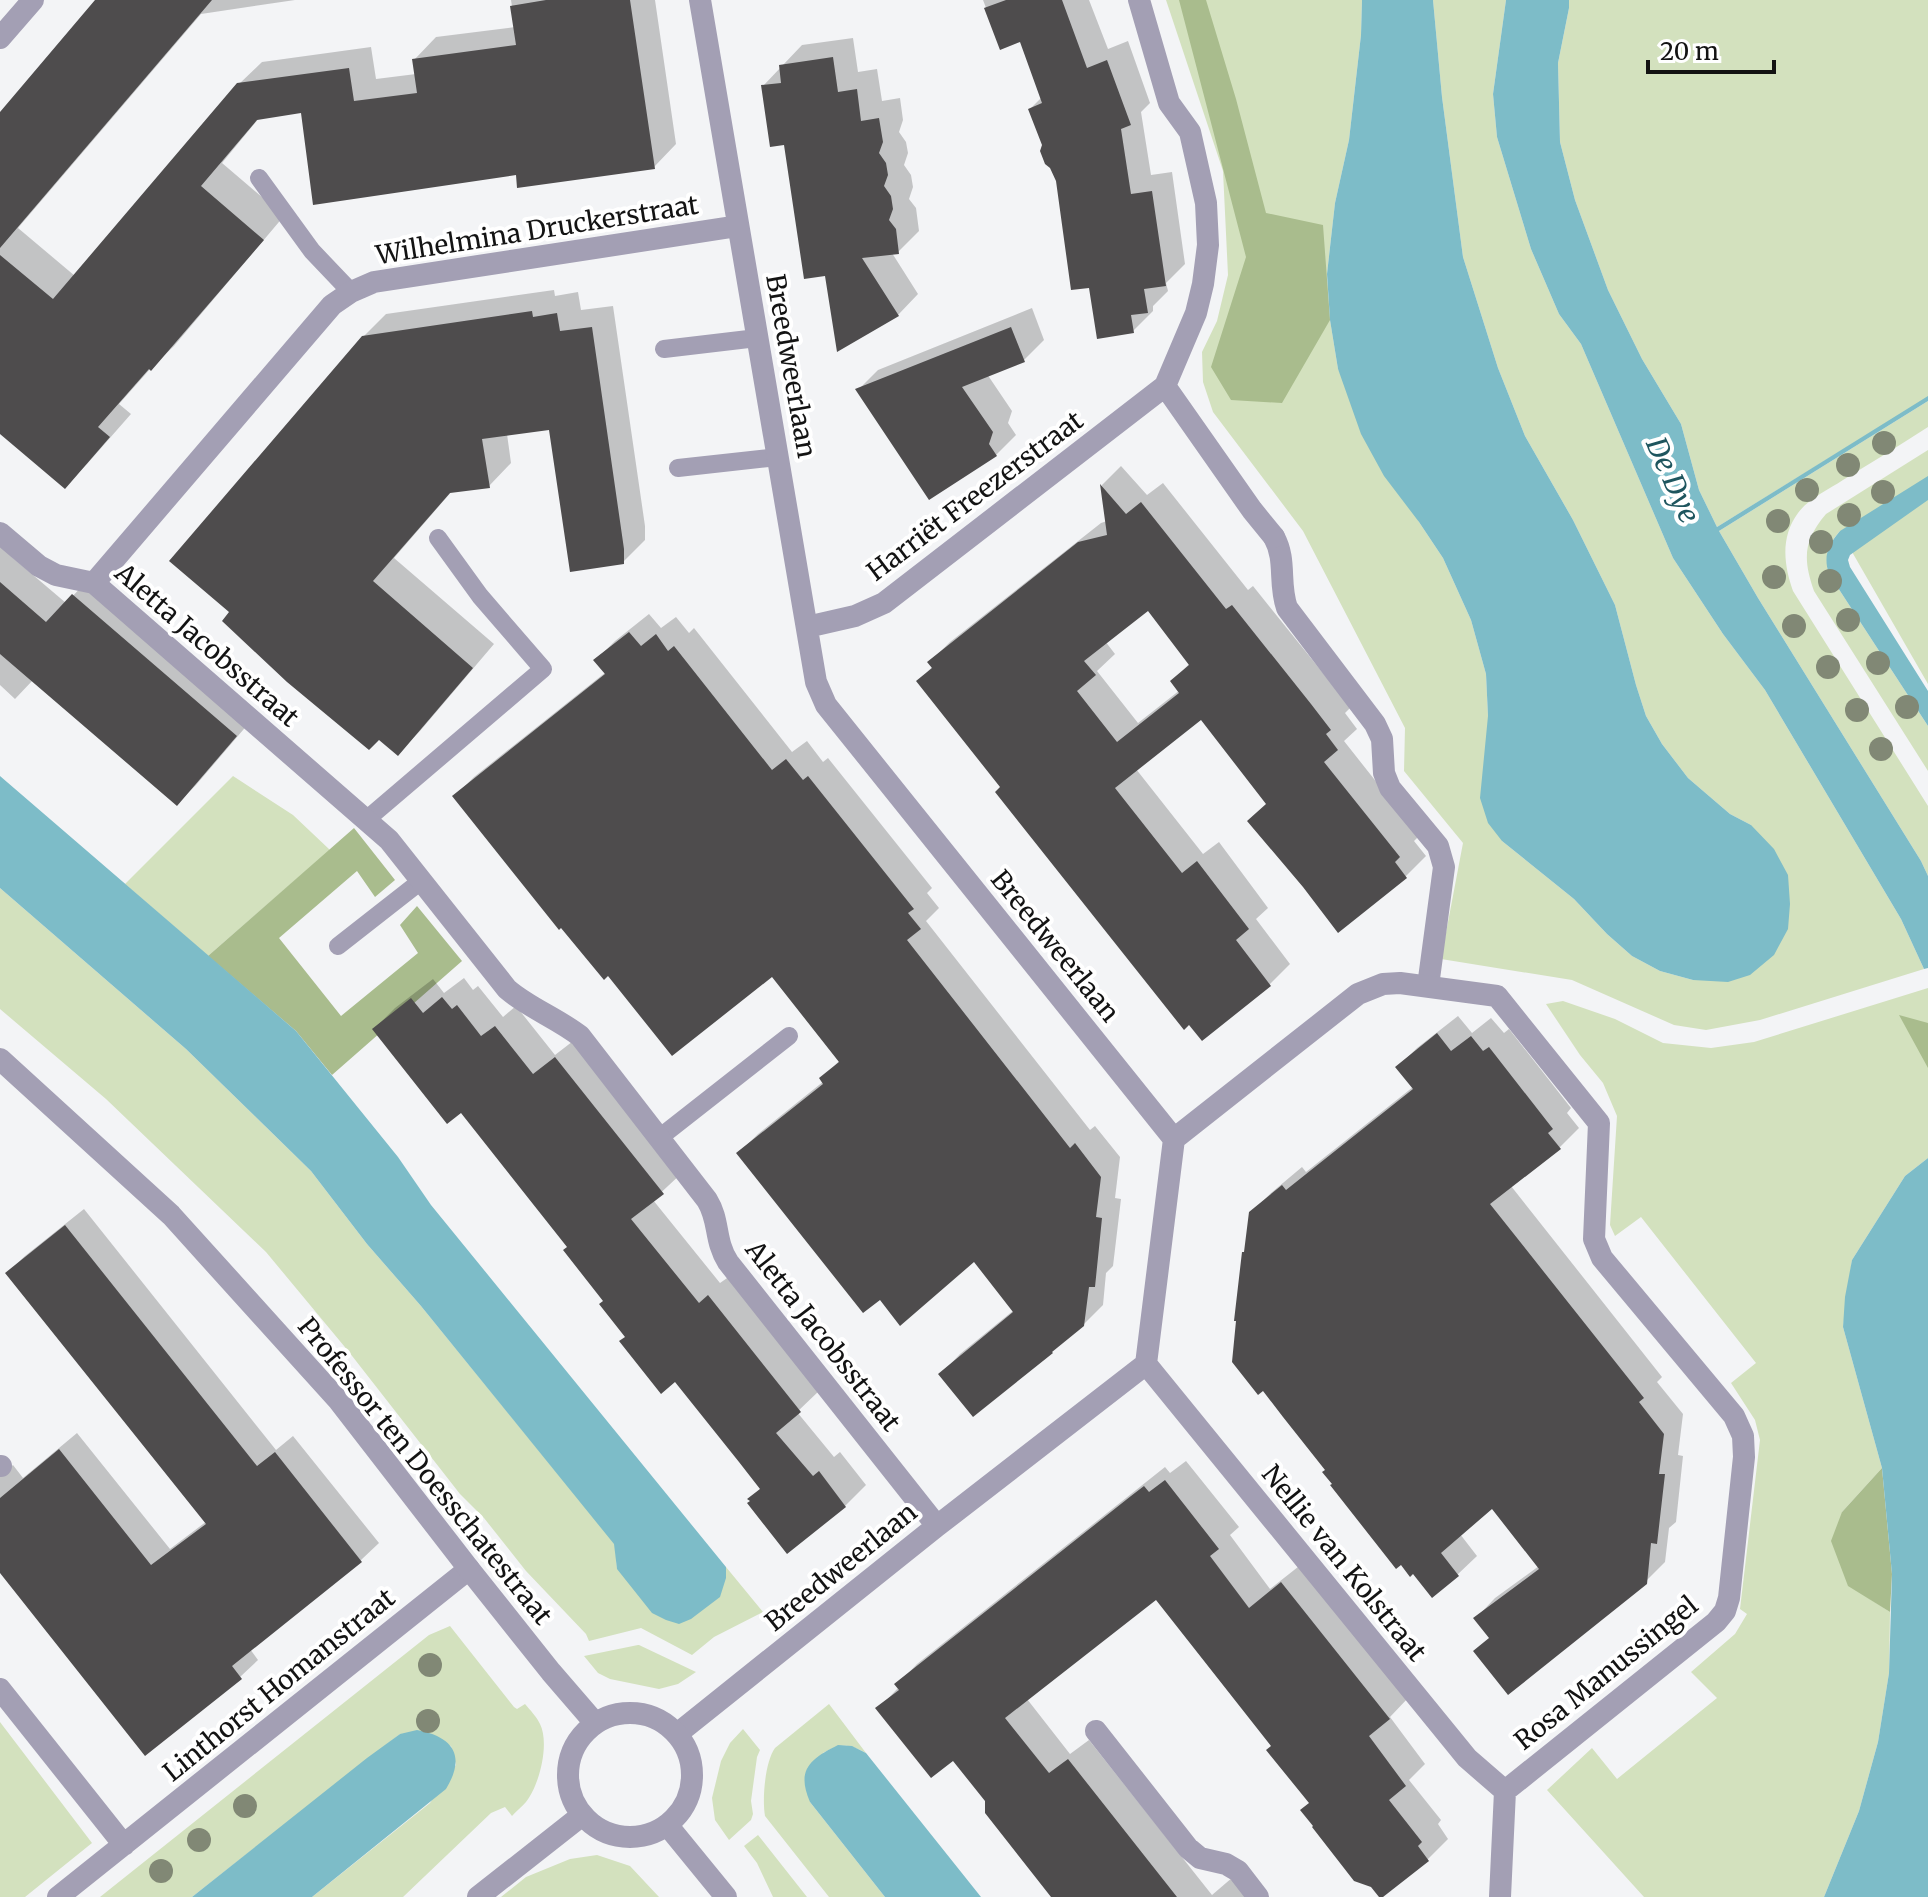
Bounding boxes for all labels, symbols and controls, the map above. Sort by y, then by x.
scale bar [1648,24,1774,74]
text: 20 m [1660,36,1719,67]
street label: Wilhelmina Druckerstraat [372,188,701,271]
street label: Breedweerlaan [759,271,824,460]
street label: Harriët Freezerstraat [860,404,1089,588]
water label: De Dye [1638,431,1708,528]
street label: Aletta Jacobsstraat [108,555,306,733]
street label: Breedweerlaan [984,863,1127,1028]
street label: Aletta Jacobsstraat [738,1233,908,1438]
street label: Professor ten Doesschatestraat [291,1310,560,1631]
street label: Nellie van Kolstraat [1255,1458,1434,1668]
street label: Breedweerlaan [758,1495,923,1638]
street label: Linthorst Homanstraat [156,1581,401,1788]
street label: Rosa Manussingel [1507,1588,1704,1757]

